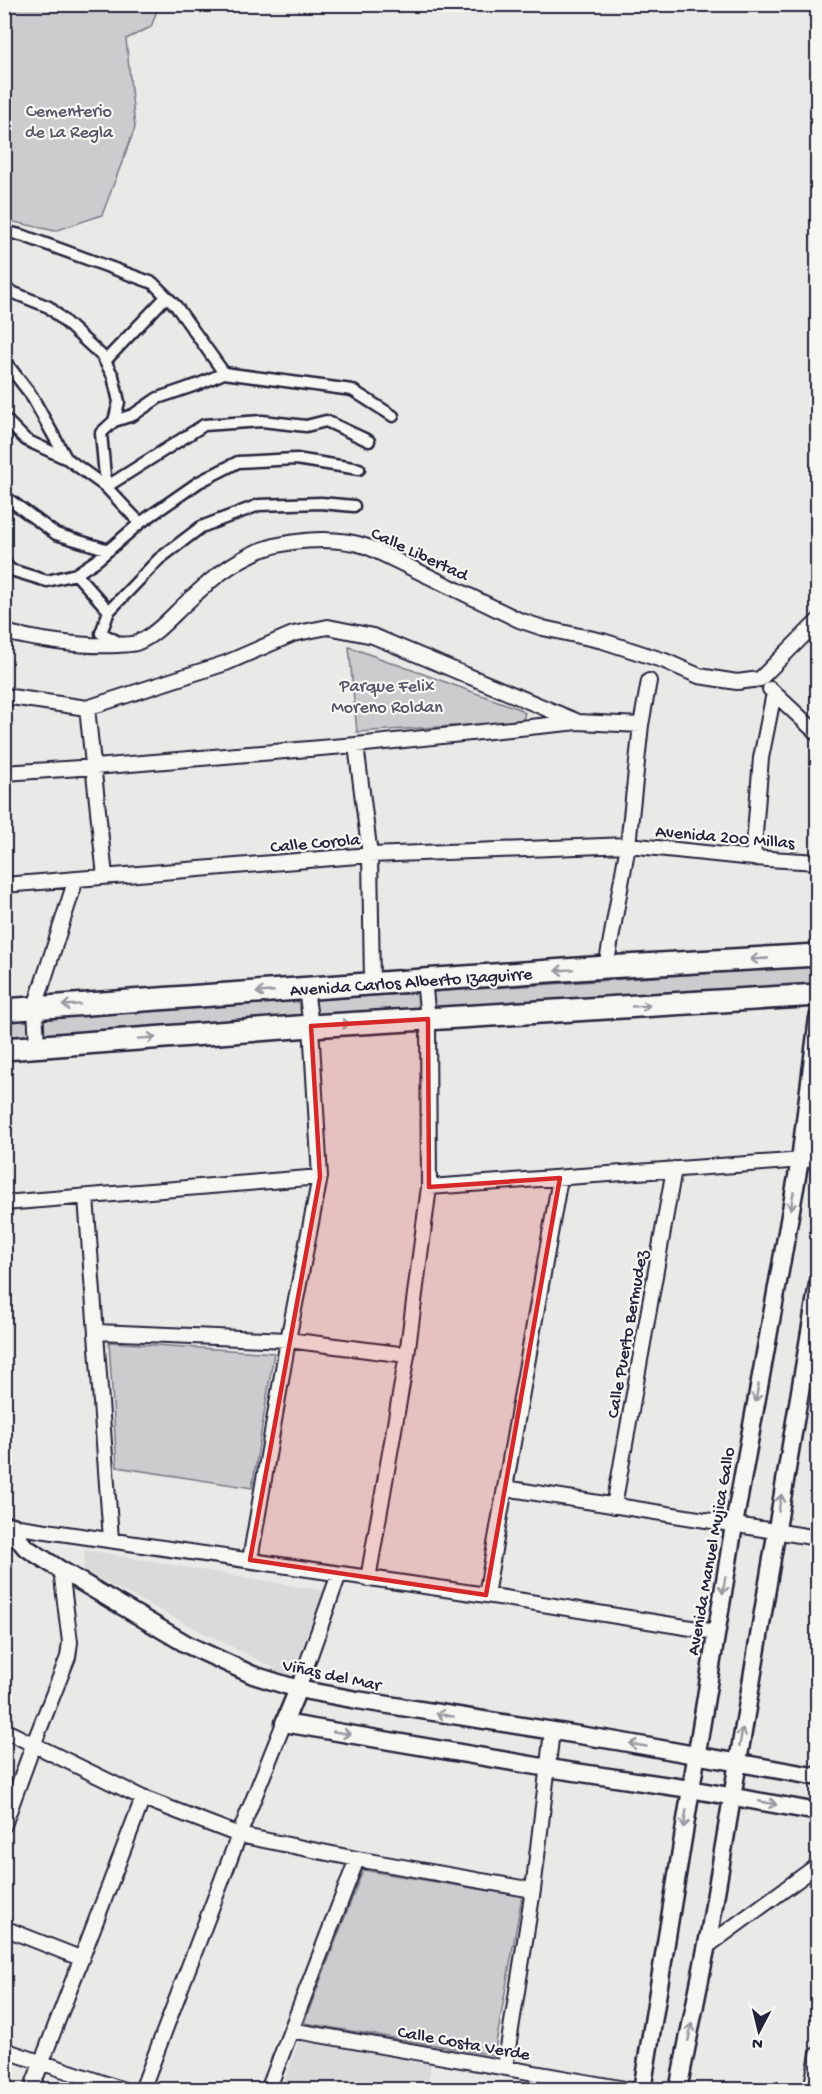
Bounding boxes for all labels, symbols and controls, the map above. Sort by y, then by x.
park label: Cementerio de La Regla [25,102,114,144]
street label: Calle Libertad [367,524,472,588]
park label: Parque Felix Moreno Roldan [331,677,443,719]
street label: Avenida 200 Millas [654,822,797,855]
street label: Calle Corola [269,830,362,859]
one-way arrow [750,953,770,964]
street label: Avenida Carlos Alberto Izaguirre [289,964,534,1002]
one-way arrow [555,965,575,976]
one-way arrow [256,986,276,997]
one-way arrow [61,1000,81,1011]
one-way arrow [630,1000,650,1011]
one-way arrow [331,1018,351,1029]
one-way arrow [136,1032,156,1043]
one-way arrow [786,1191,797,1210]
street label: Calle Puerto Bermudez [603,1248,654,1420]
one-way arrow [752,1383,763,1402]
street label: Avenida Manuel Mujica Gallo [684,1446,741,1657]
one-way arrow [775,1493,786,1513]
one-way arrow [718,1575,729,1594]
street label: Viñas del Mar [279,1656,384,1697]
one-way arrow [436,1709,455,1720]
one-way arrow [736,1727,747,1747]
one-way arrow [331,1728,351,1739]
one-way arrow [628,1739,648,1750]
one-way arrow [758,1798,778,1809]
one-way arrow [679,1809,690,1828]
north arrow [729,2001,789,2061]
street label: Calle Costa Verde [396,2022,532,2067]
one-way arrow [685,2023,696,2042]
text: N [751,2032,764,2052]

